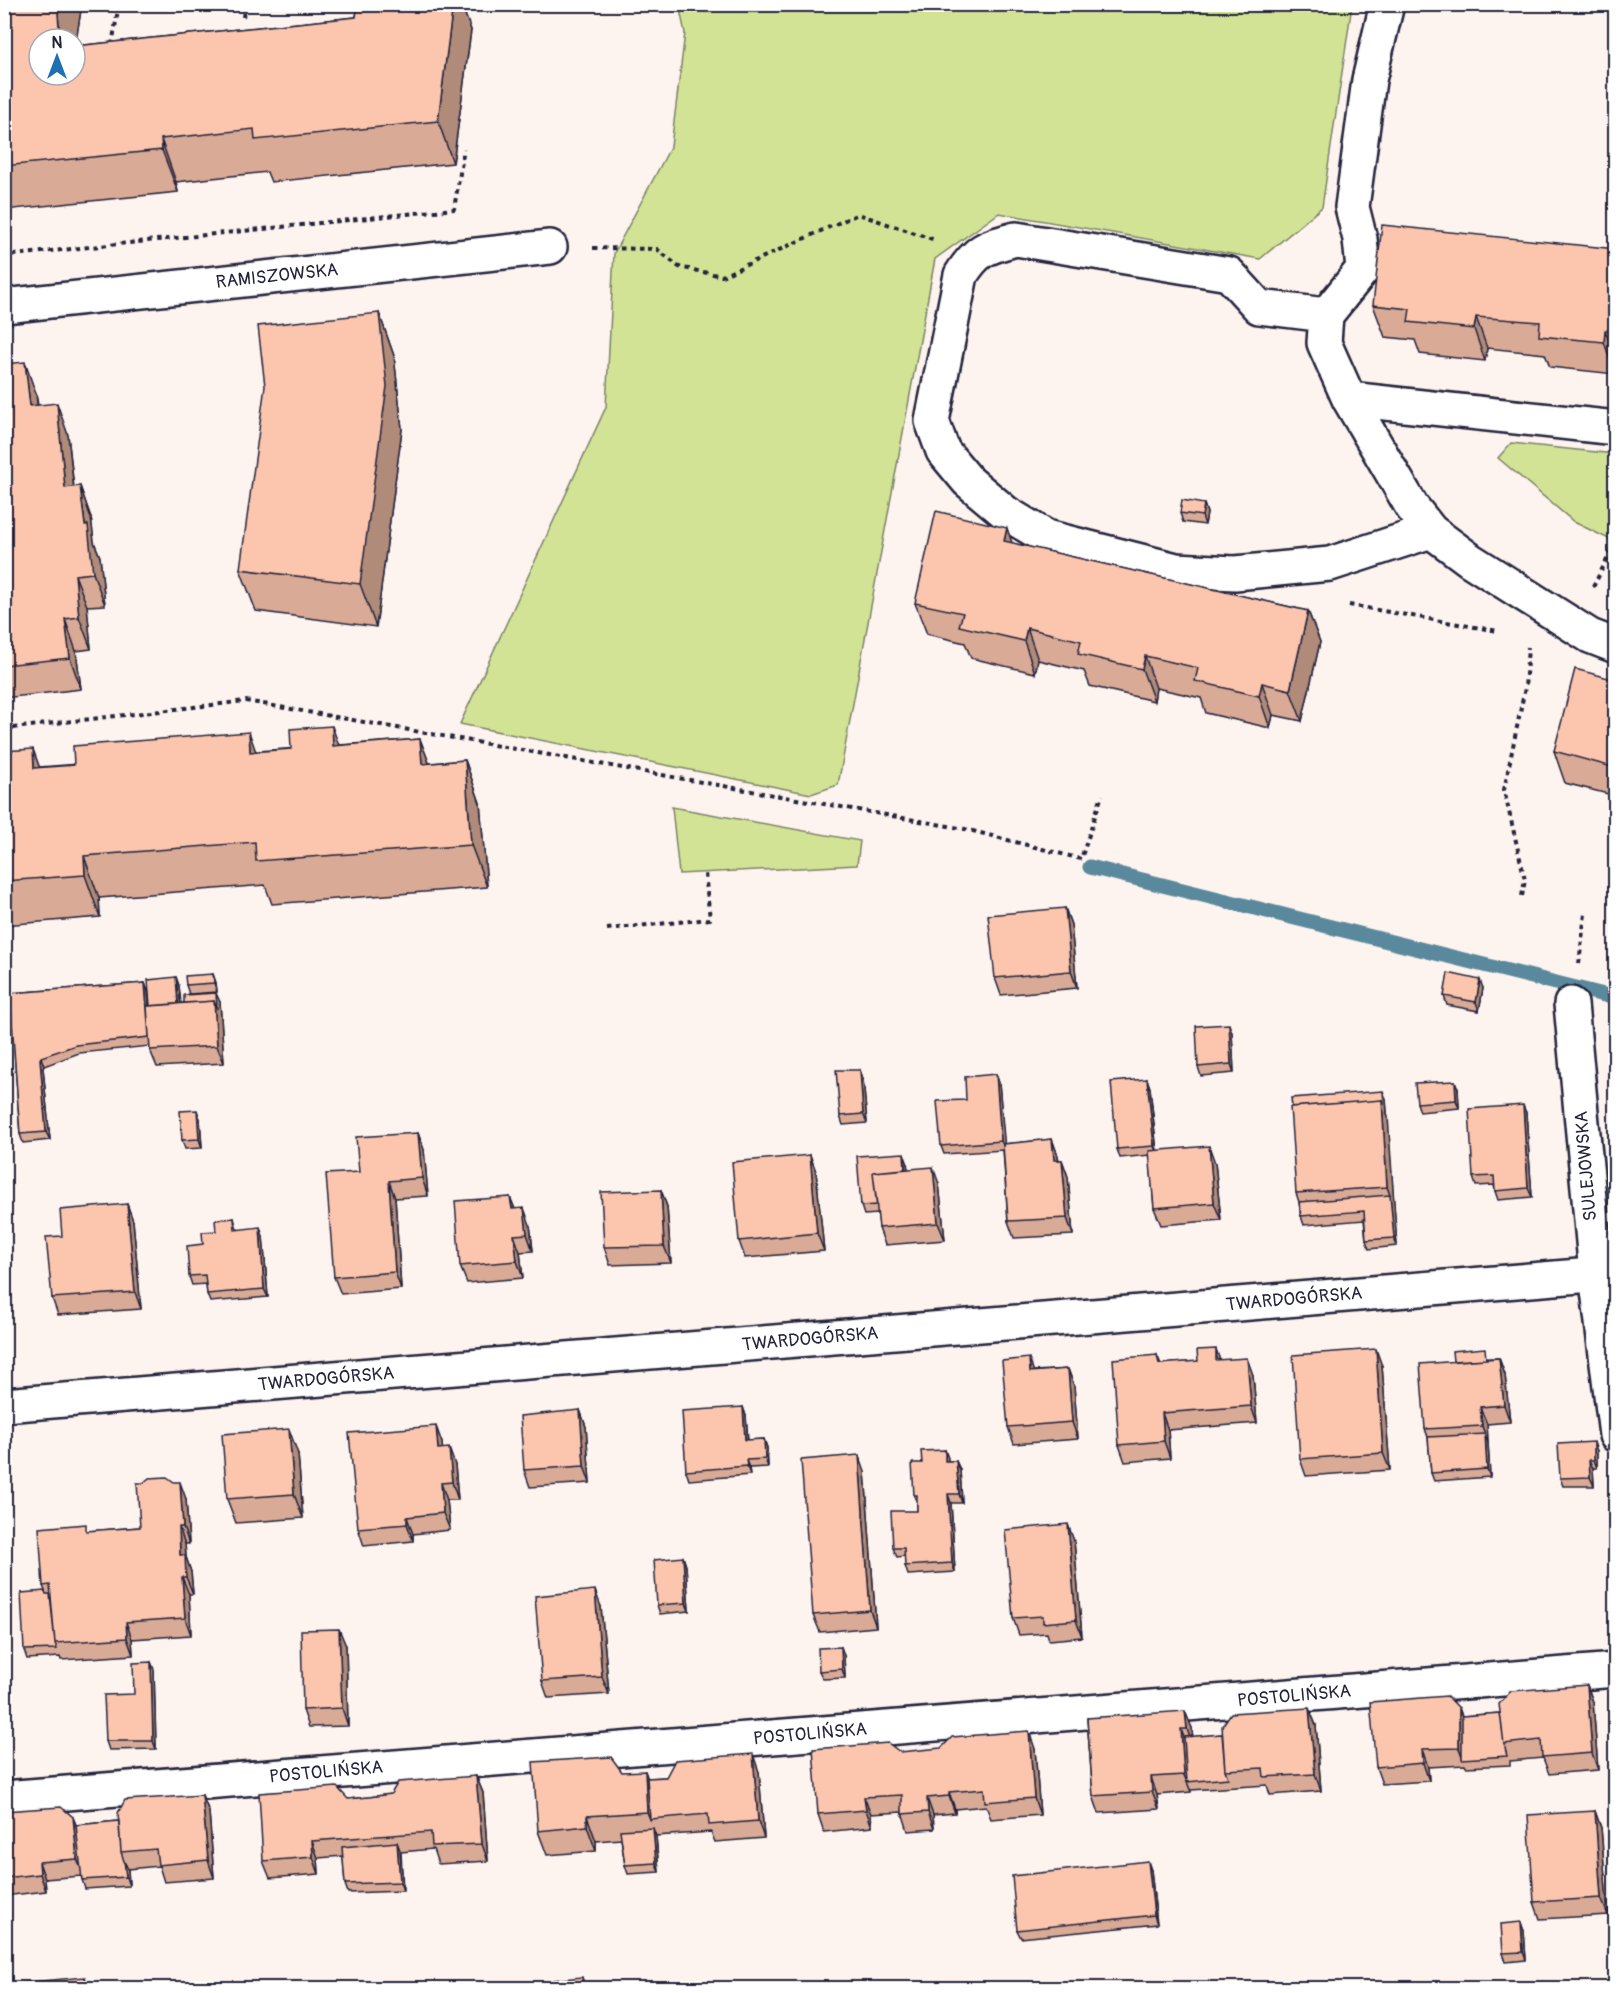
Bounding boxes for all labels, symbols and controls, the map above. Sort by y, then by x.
north arrow [27,27,87,87]
text: N [52,33,63,53]
street label: RAMISZOWSKA [215,258,340,294]
street label: SULEJOWSKA [1570,1110,1602,1222]
street label: TWARDOGÓRSKA [1225,1281,1363,1316]
street label: TWARDOGÓRSKA [741,1321,879,1356]
street label: TWARDOGÓRSKA [257,1361,395,1396]
street label: POSTOLIŃSKA [1236,1680,1352,1712]
street label: POSTOLIŃSKA [752,1718,868,1750]
street label: POSTOLIŃSKA [268,1756,384,1788]

